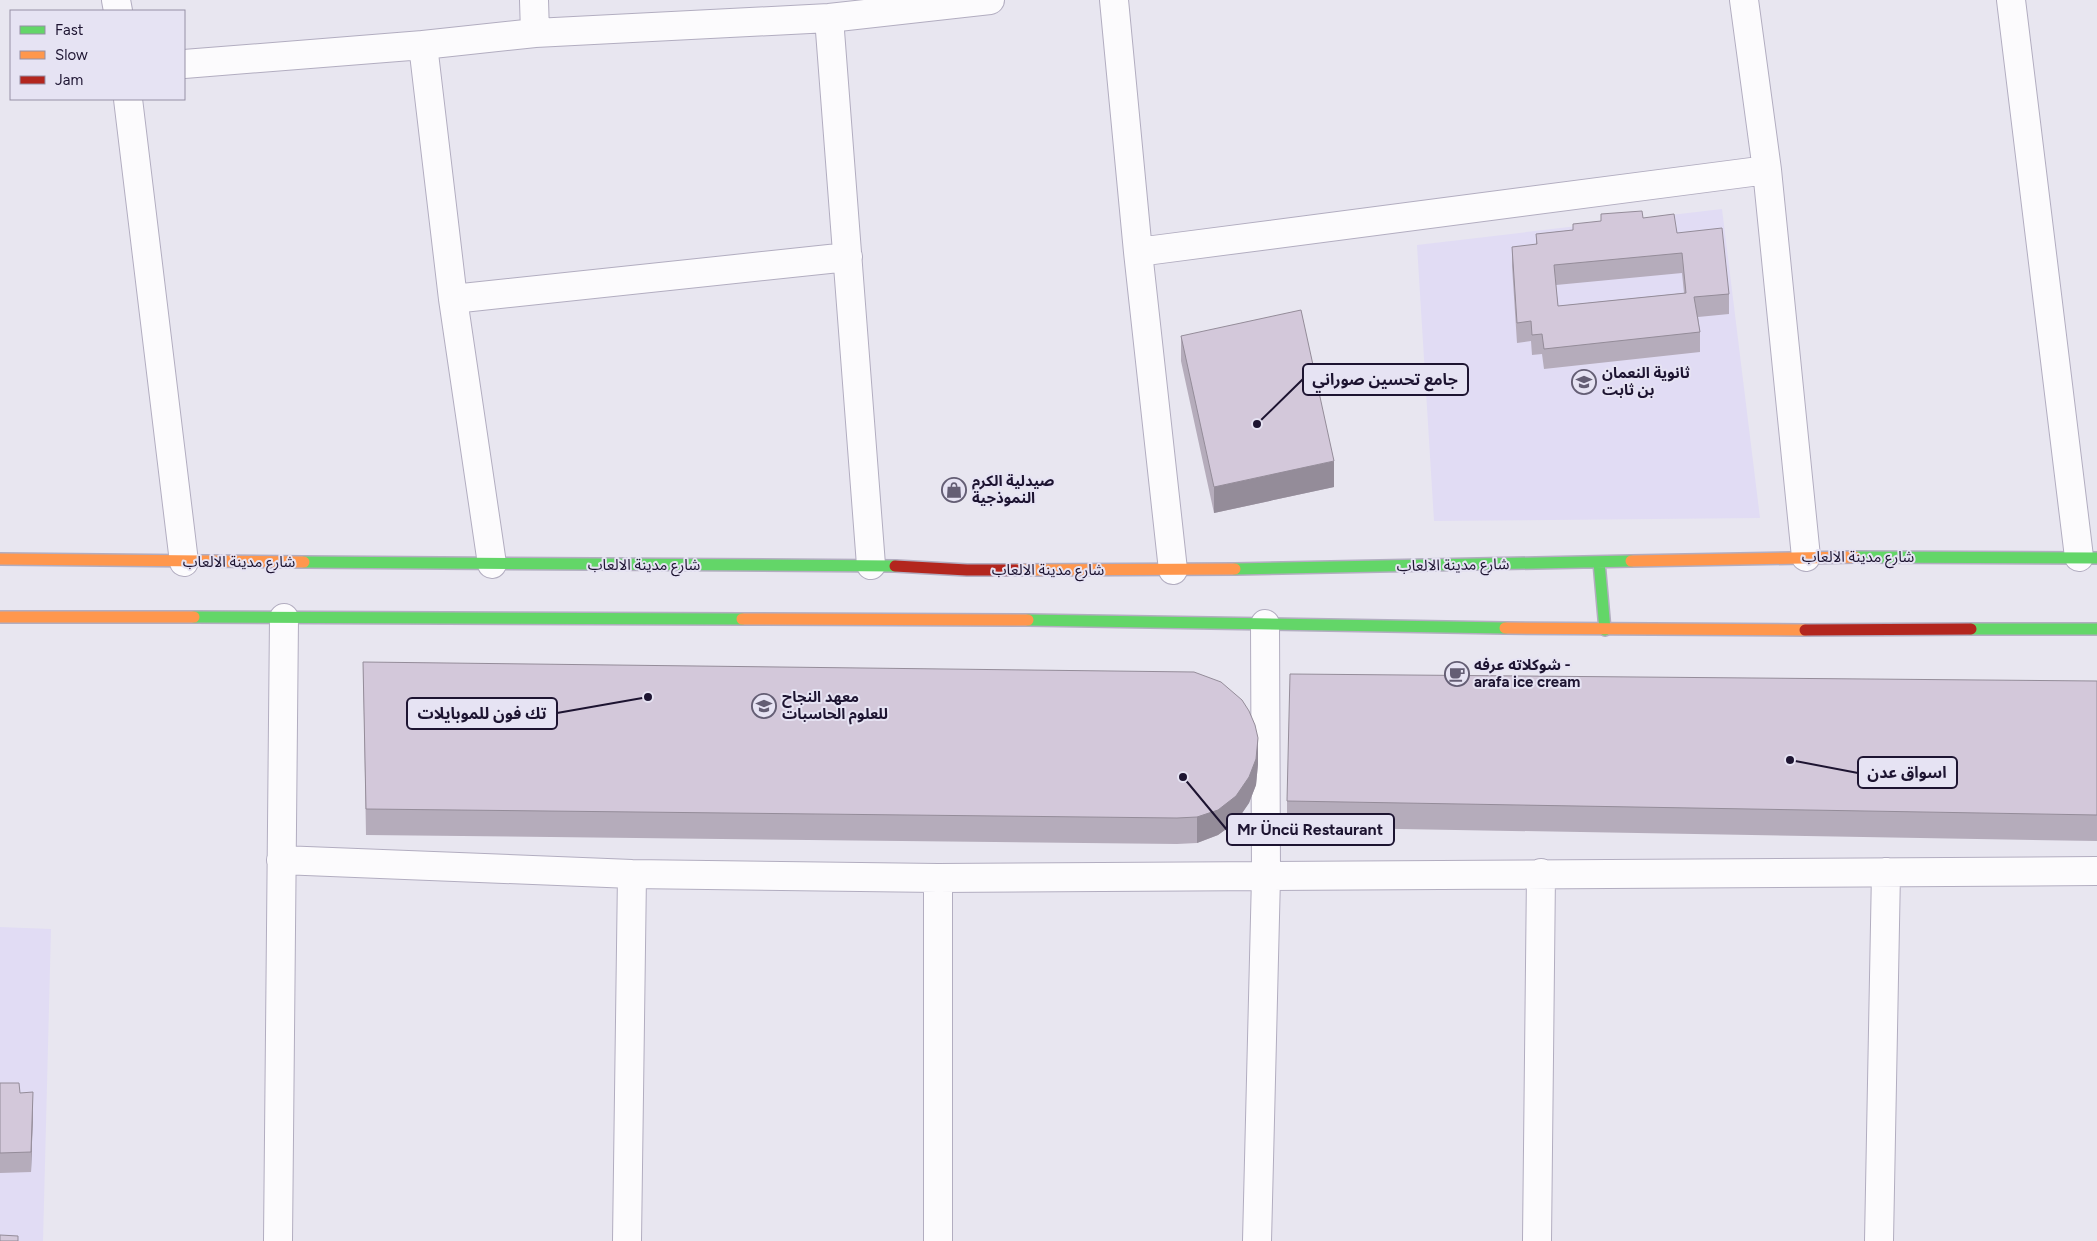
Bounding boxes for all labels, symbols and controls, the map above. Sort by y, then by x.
legend [10,10,185,100]
text: Fast [55,21,84,39]
text: Slow [55,46,88,64]
text: Jam [55,71,83,89]
callout: جامع تحسين صوراني [1303,364,1468,395]
place label: ثانوية النعمان بن ثابت [1602,364,1690,399]
school or university icon: ثانوية النعمان بن ثابت [1571,369,1597,395]
text: جامع تحسين صوراني [1312,370,1458,393]
place label: صيدلية الكرم النموذجية [972,472,1055,507]
shop icon: صيدلية الكرم النموذجية [941,477,967,503]
street label: شارع مدينة الالعاب [1802,548,1915,569]
street label: شارع مدينة الالعاب [183,553,296,574]
street label: شارع مدينة الالعاب [1396,555,1510,578]
street label: شارع مدينة الالعاب [588,556,701,577]
street label: شارع مدينة الالعاب [992,561,1105,582]
place label: شوكلاته عرفه - arafa ice cream [1474,656,1580,691]
cafe icon: شوكلاته عرفه - arafa ice cream [1444,661,1470,687]
place label: معهد النجاح للعلوم الحاسبات [782,688,888,725]
school or university icon: معهد النجاح للعلوم الحاسبات [751,693,777,719]
callout: تك فون للموبايلات [407,698,557,729]
text: تك فون للموبايلات [417,704,547,723]
callout: اسواق عدن [1858,757,1957,788]
text: اسواق عدن [1867,763,1947,782]
callout: Mr Üncü Restaurant [1227,814,1394,845]
text: Mr Üncü Restaurant [1237,820,1383,839]

